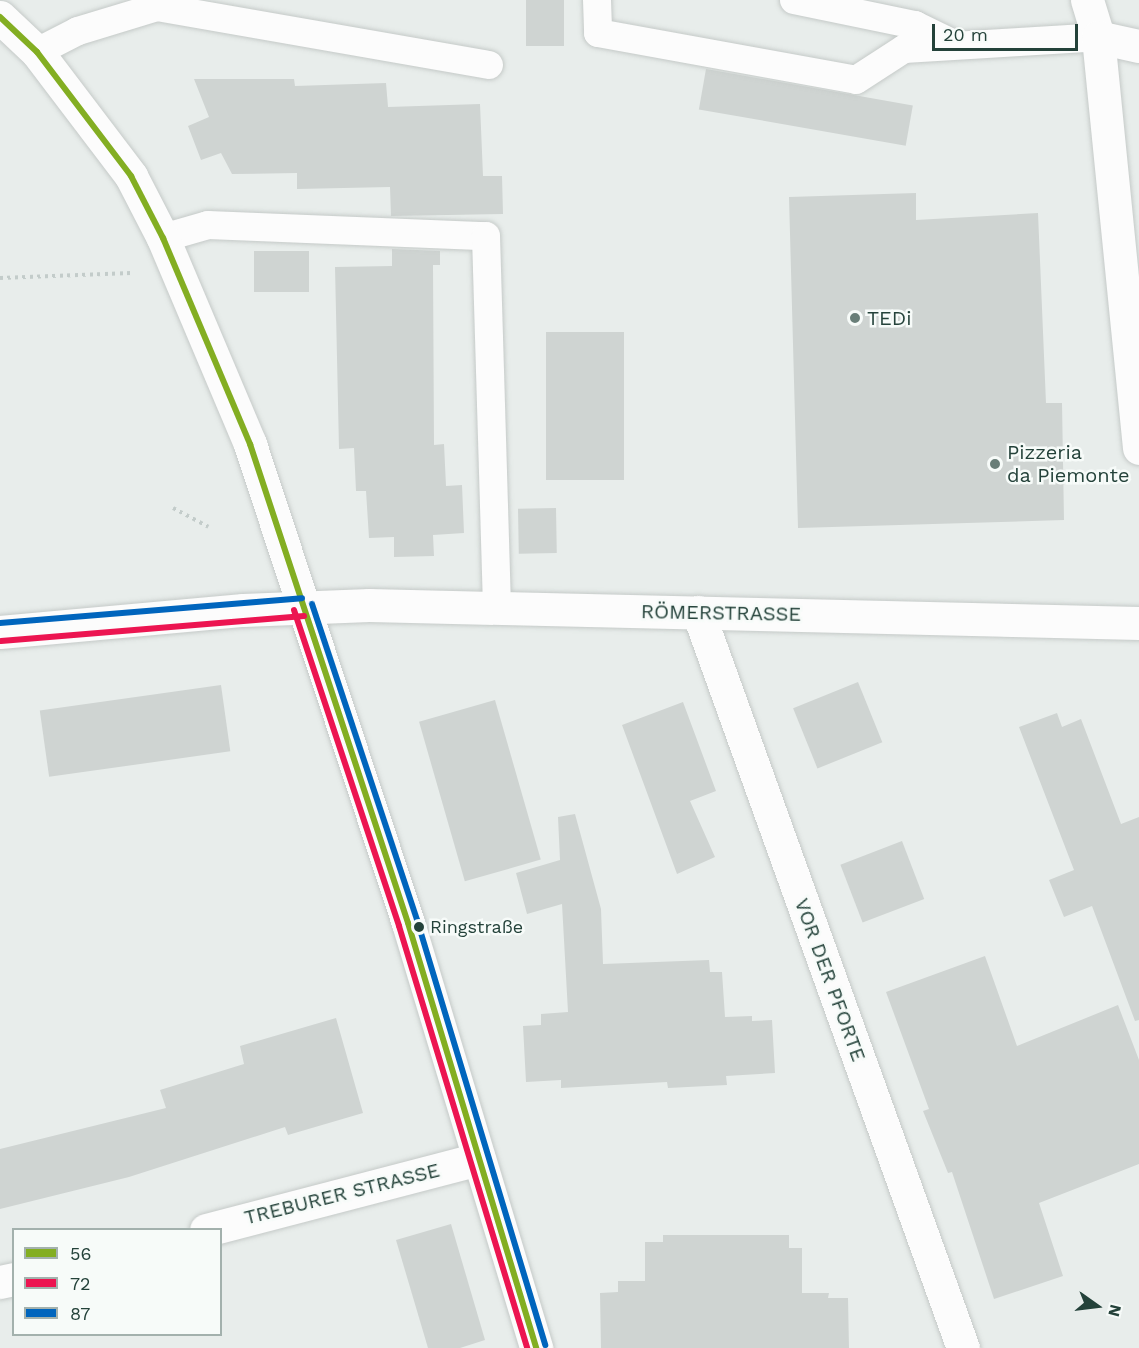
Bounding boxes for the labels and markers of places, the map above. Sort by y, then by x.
place label: TEDi [867,306,911,330]
marker: TEDi [848,311,862,325]
place label: Pizzeria da Piemonte [1007,440,1130,487]
marker: Pizzeria da Piemonte [988,457,1002,471]
place label: Ringstraße [430,916,523,938]
marker: Ringstraße [413,921,425,933]

